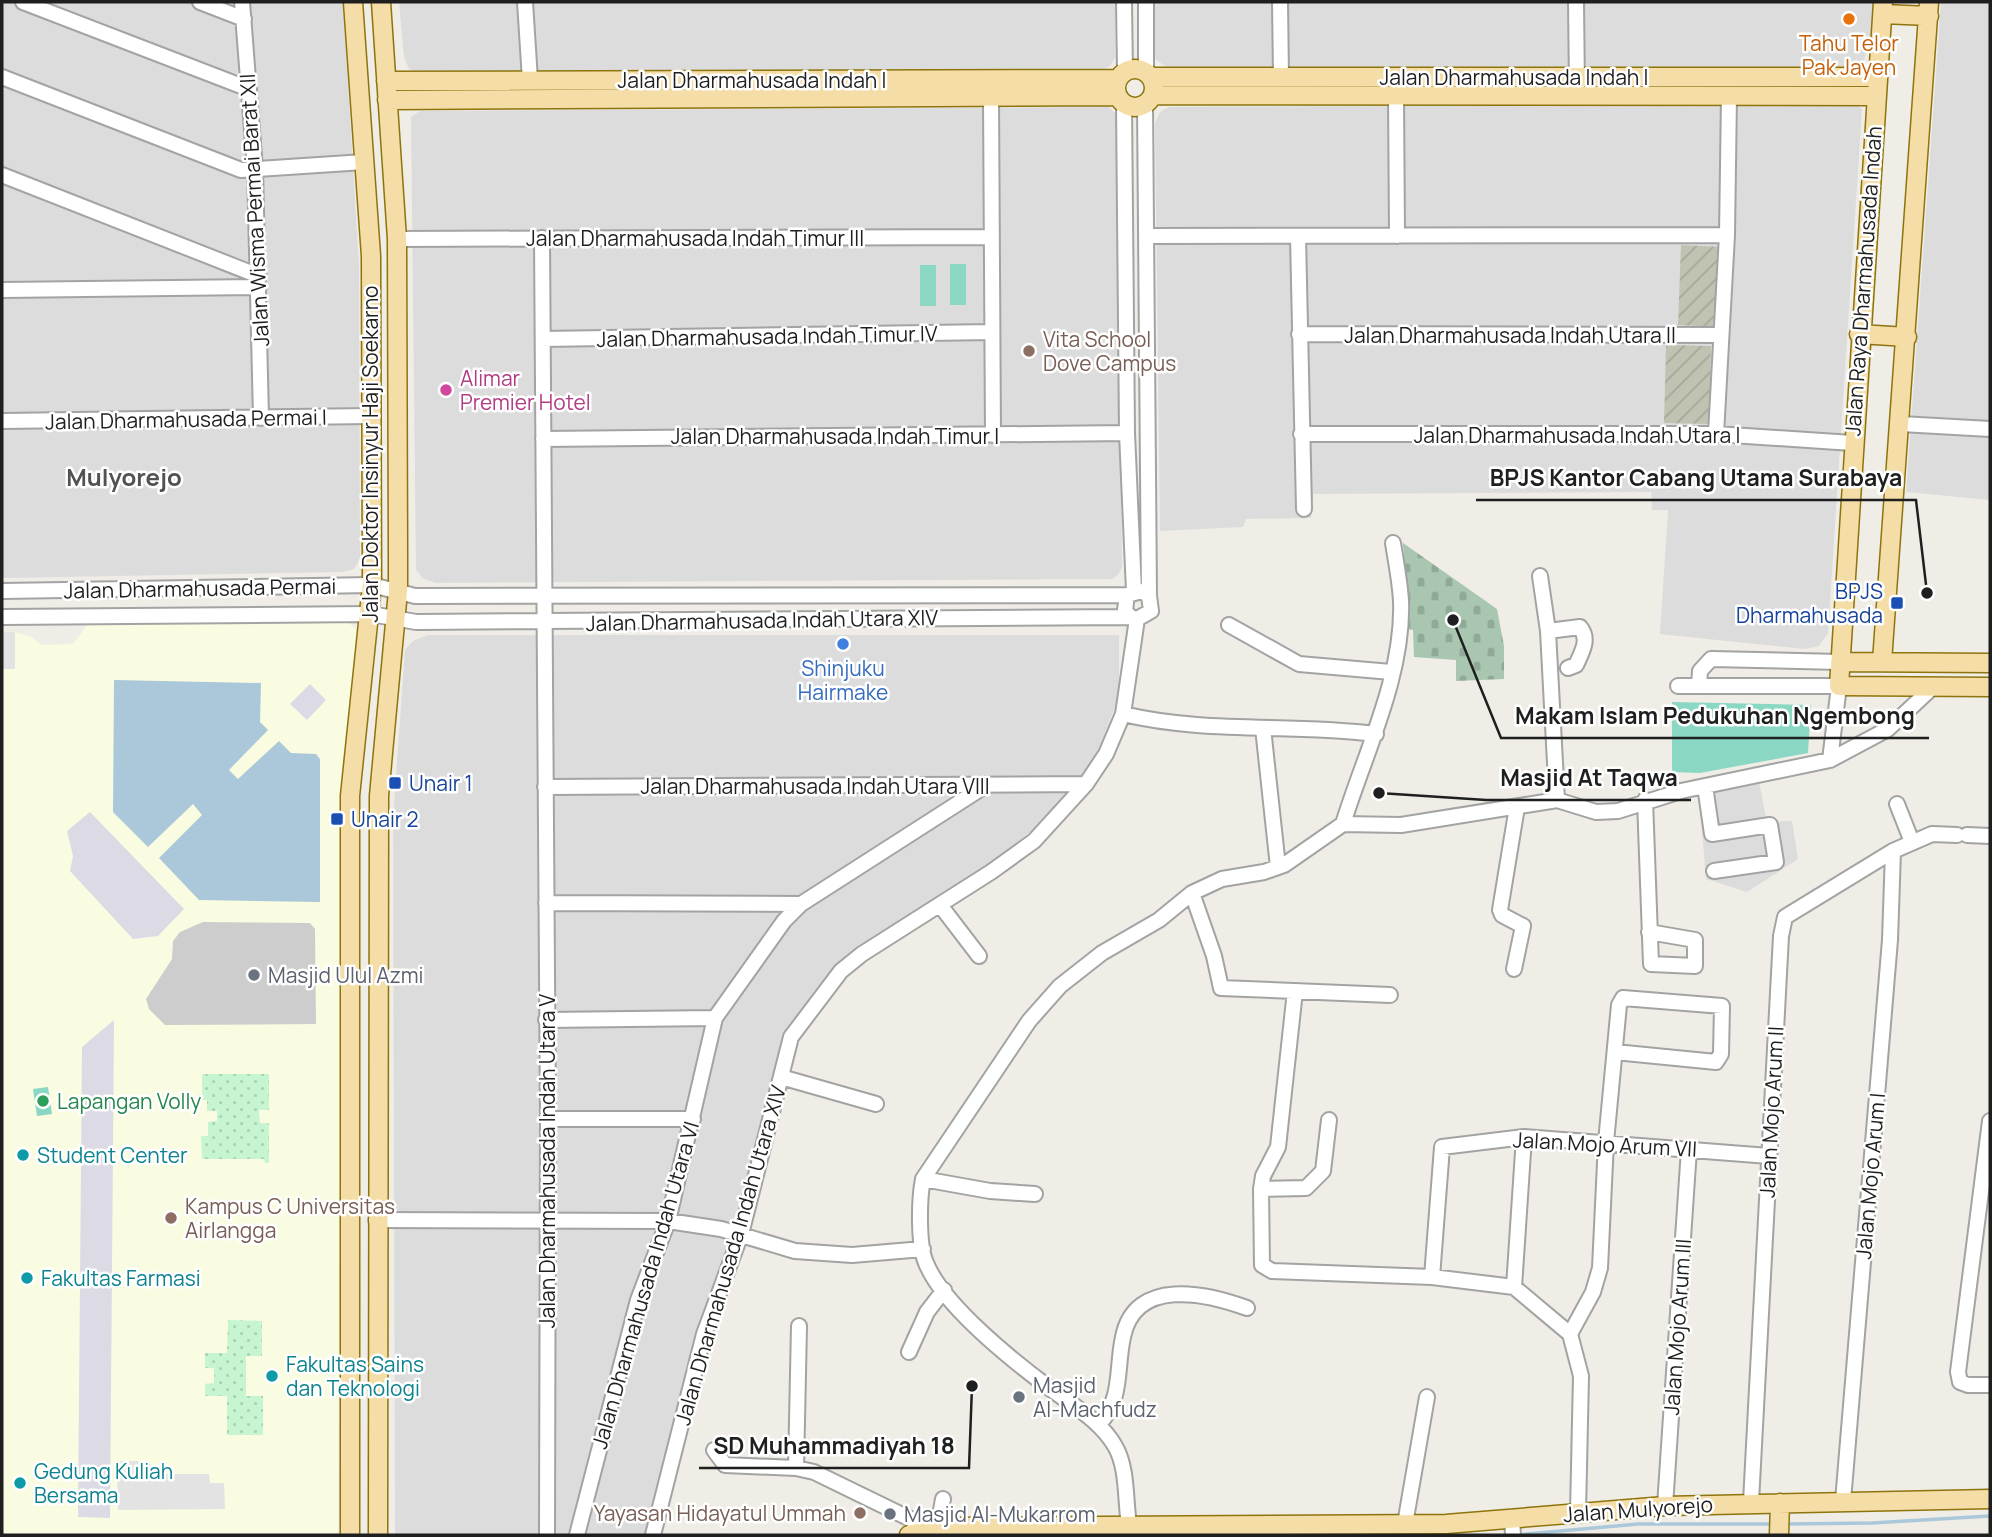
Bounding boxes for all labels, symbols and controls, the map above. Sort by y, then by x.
marker: Tahu Telor Pak Jayen [1841,11,1857,27]
place label: Tahu Telor Pak Jayen [1799,29,1899,81]
street label: Jalan Dharmahusada Indah I [1380,63,1648,91]
street label: Jalan Dharmahusada Indah I [618,66,886,94]
street label: Jalan Wisma Permai Barat XII [233,73,275,347]
street label: Jalan Raya Dharmahusada Indah [1838,125,1888,437]
street label: Jalan Dharmahusada Indah Timur III [526,224,864,252]
street label: Jalan Doktor Insinyur Haji Soekarno [356,286,384,622]
street label: Jalan Dharmahusada Indah Timur IV [596,319,938,353]
street label: Jalan Dharmahusada Indah Utara II [1344,321,1676,349]
place label: Vita School Dove Campus [1043,325,1176,377]
marker: Vita School Dove Campus [1021,343,1037,359]
place label: Alimar Premier Hotel [460,364,591,416]
marker: Alimar Premier Hotel [438,382,454,398]
street label: Jalan Dharmahusada Permai I [45,403,327,435]
street label: Jalan Dharmahusada Indah Utara I [1414,421,1740,449]
street label: Jalan Dharmahusada Indah Timur I [671,422,999,450]
callout: BPJS Kantor Cabang Utama Surabaya [1476,456,1916,500]
district label: Mulyorejo [66,460,182,493]
text: BPJS Kantor Cabang Utama Surabaya [1490,461,1902,493]
street label: Jalan Dharmahusada Permai [63,572,337,604]
place label: BPJS Dharmahusada [1736,577,1883,629]
marker: BPJS Dharmahusada [1889,595,1905,611]
street label: Jalan Dharmahusada Indah Utara XIV [586,603,939,637]
marker: Shinjuku Hairmake [835,636,851,652]
place label: Shinjuku Hairmake [798,654,888,706]
callout: Makam Islam Pedukuhan Ngembong [1501,694,1929,738]
text: Makam Islam Pedukuhan Ngembong [1515,699,1915,731]
callout: Masjid At Taqwa [1486,756,1691,800]
text: Masjid At Taqwa [1500,761,1678,793]
place label: Unair 1 [409,769,473,797]
street label: Jalan Dharmahusada Indah Utara VIII [640,772,990,800]
marker: Unair 1 [387,775,403,791]
place label: Unair 2 [351,805,419,833]
marker: Unair 2 [329,811,345,827]
place label: Masjid Ulul Azmi [268,961,424,989]
marker: Masjid Ulul Azmi [246,967,262,983]
street label: Jalan Dharmahusada Indah Utara V [533,993,561,1328]
street label: Jalan Mojo Arum II [1753,1026,1789,1198]
street label: Jalan Dharmahusada Indah Utara XIV [668,1082,792,1428]
place label: Lapangan Volly [57,1087,201,1115]
street label: Jalan Mojo Arum I [1849,1092,1891,1260]
marker: Lapangan Volly [35,1093,51,1109]
street label: Jalan Dharmahusada Indah Utara VI [585,1118,705,1452]
street label: Jalan Mojo Arum VII [1512,1125,1698,1163]
place label: Student Center [37,1141,188,1169]
marker: Student Center [15,1147,31,1163]
place label: Kampus C Universitas Airlangga [185,1192,395,1244]
marker: Kampus C Universitas Airlangga [163,1210,179,1226]
street label: Jalan Mojo Arum III [1657,1238,1697,1416]
place label: Fakultas Farmasi [41,1264,201,1292]
marker: Fakultas Farmasi [19,1270,35,1286]
place label: Fakultas Sains dan Teknologi [286,1350,424,1402]
marker: Fakultas Sains dan Teknologi [264,1368,280,1384]
place label: Masjid Al-Machfudz [1033,1371,1157,1423]
marker: Masjid Al-Machfudz [1011,1389,1027,1405]
callout: SD Muhammadiyah 18 [699,1424,969,1468]
text: SD Muhammadiyah 18 [713,1429,955,1461]
place label: Gedung Kuliah Bersama [34,1457,173,1509]
marker: Gedung Kuliah Bersama [12,1475,28,1491]
street label: Jalan Mulyorejo [1562,1490,1714,1528]
place label: Yayasan Hidayatul Ummah [594,1499,846,1527]
place label: Masjid Al-Mukarrom [904,1500,1096,1528]
marker: Yayasan Hidayatul Ummah [852,1505,868,1521]
marker: Masjid Al-Mukarrom [882,1506,898,1522]

